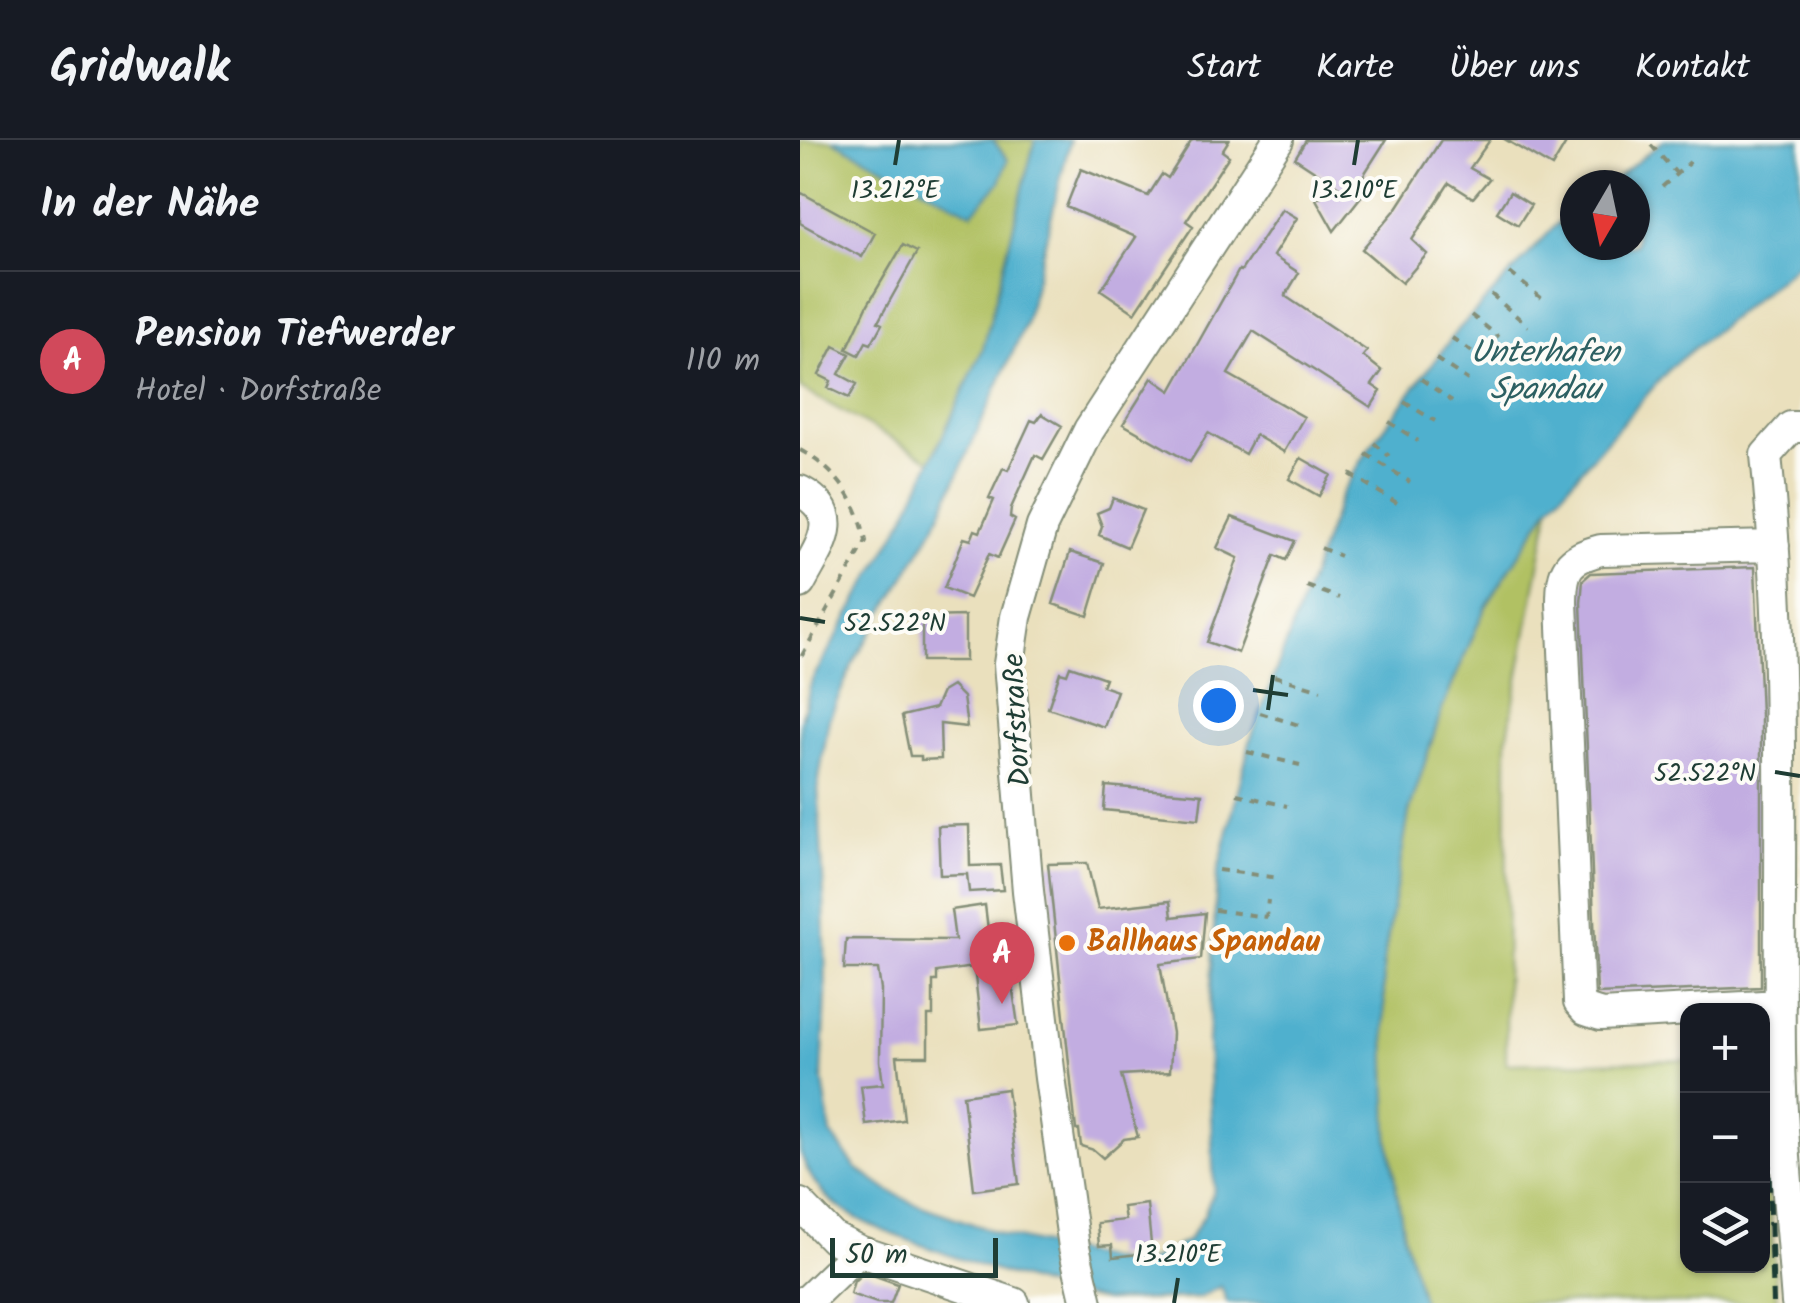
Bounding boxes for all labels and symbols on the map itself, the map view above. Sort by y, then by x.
north arrow [1560,170,1650,260]
text: 13.212°E [851,171,940,211]
text: 13.210°E [1311,171,1398,211]
water label: Unterhafen Spandau [1470,328,1623,416]
text: 52.522°N [844,604,946,644]
street label: Dorfstraße [991,652,1045,788]
your location [1193,680,1244,731]
text: 52.522°N [1654,754,1756,794]
place label: Ballhaus Spandau [1087,919,1320,967]
pin: A [970,922,1034,1004]
marker: Ballhaus Spandau [1056,932,1078,954]
scale bar [830,1233,998,1278]
text: 13.210°E [1135,1235,1222,1275]

